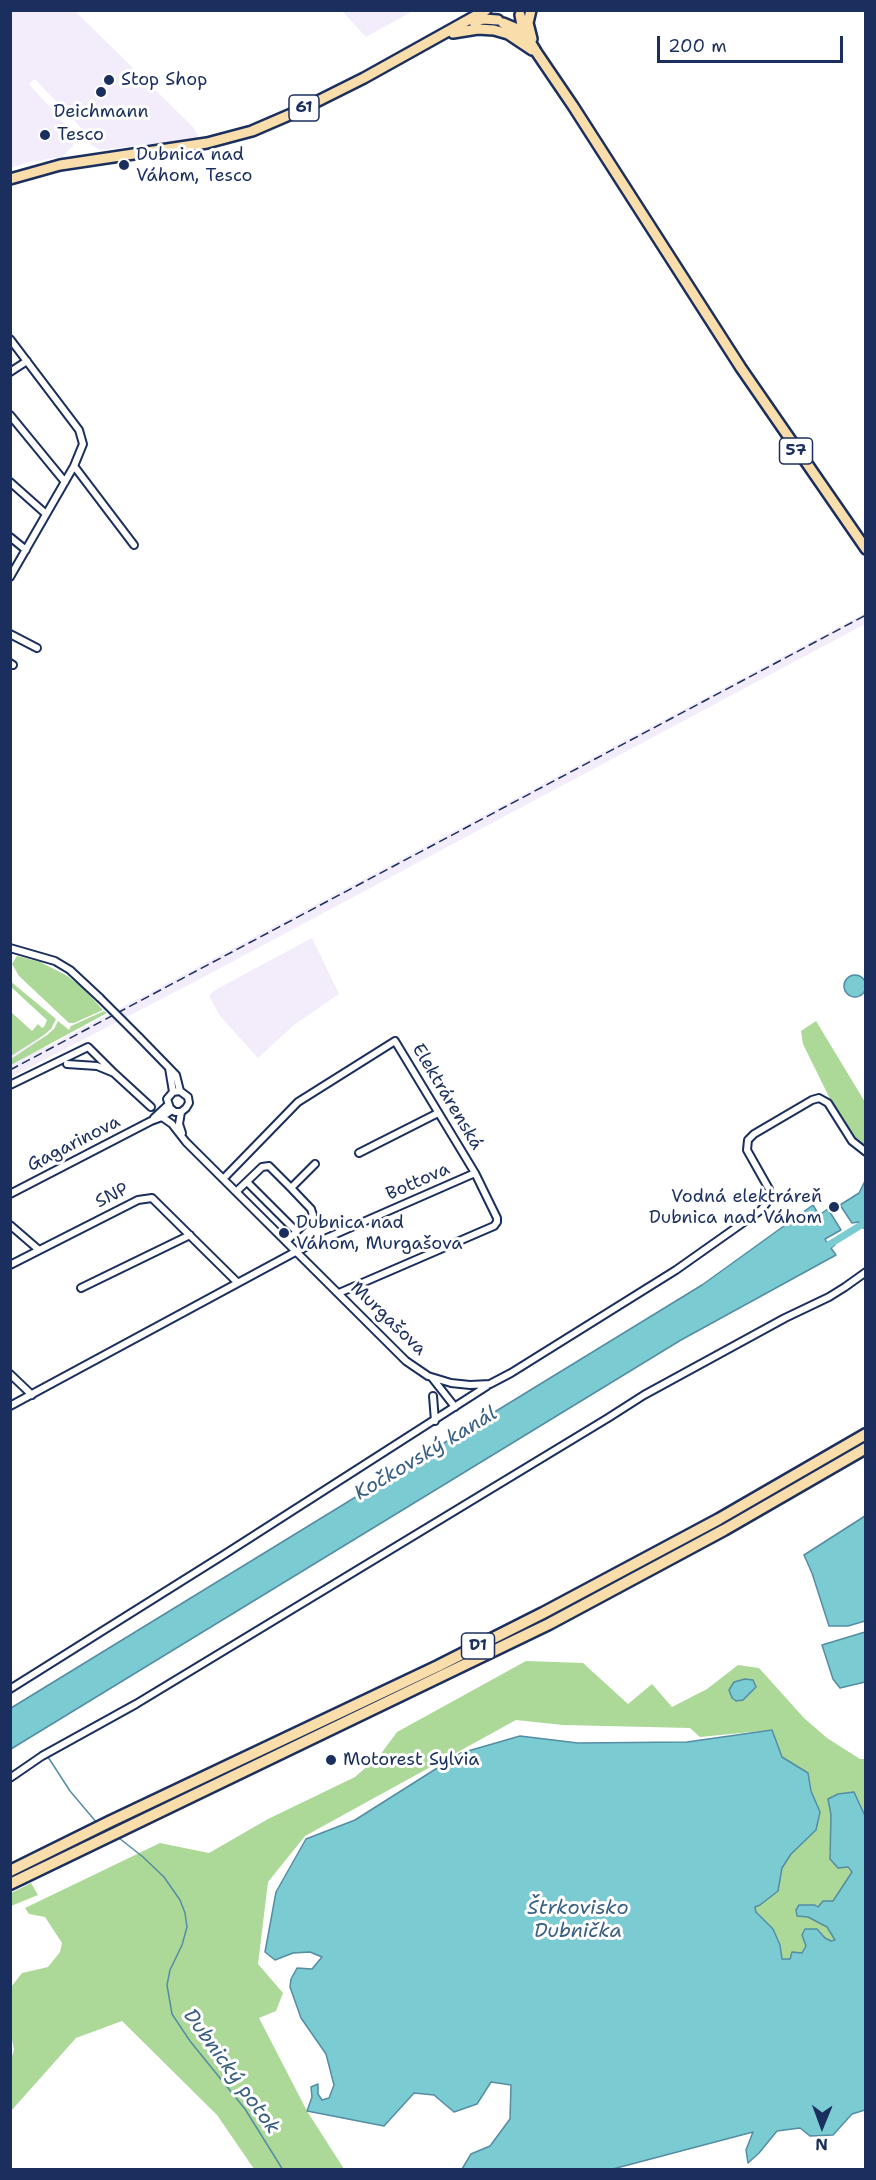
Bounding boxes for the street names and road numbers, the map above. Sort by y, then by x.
road number: 61 [289,95,319,121]
road number: 57 [780,438,812,464]
street label: Elektrárenská [407,1040,487,1154]
street label: Gagarinova [24,1111,124,1177]
street label: Bottova [383,1158,453,1206]
street label: SNP [92,1179,132,1213]
street label: Murgašova [346,1278,430,1360]
road number: D1 [462,1633,494,1659]

